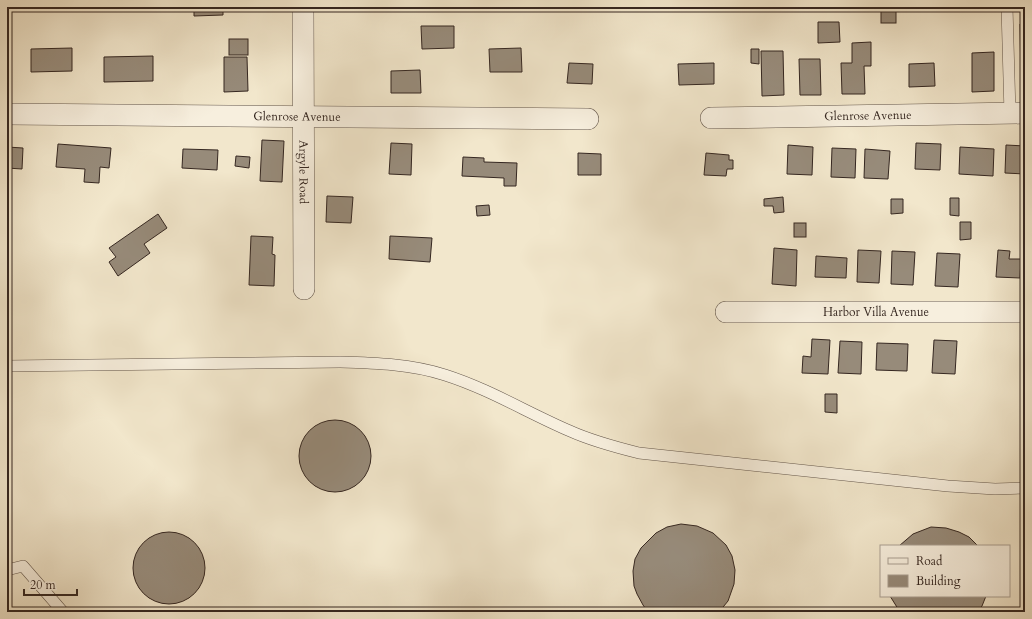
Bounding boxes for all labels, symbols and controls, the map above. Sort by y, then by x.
street label: Glenrose Avenue [824,107,912,124]
street label: Glenrose Avenue [253,108,341,125]
street label: Argyle Road [295,140,312,205]
street label: Harbor Villa Avenue [823,304,929,320]
legend [880,545,1010,597]
text: Road [916,553,943,569]
scale bar [24,571,77,597]
text: Building [916,573,961,589]
text: 20 m [30,577,57,593]

